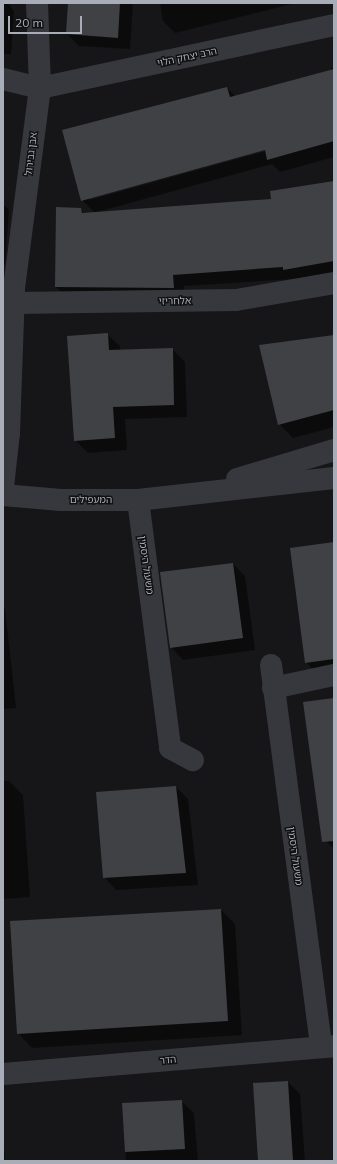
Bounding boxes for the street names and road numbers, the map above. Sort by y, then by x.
street label: הרב יצחק הלוי [156,45,218,69]
street label: אבן גבירול [22,132,40,176]
street label: אלחריזי [159,295,191,307]
street label: המעפילים [70,494,112,506]
street label: משעול היסמין [136,535,156,595]
street label: משעול היסמין [285,826,305,886]
street label: הדר [159,1053,177,1067]

